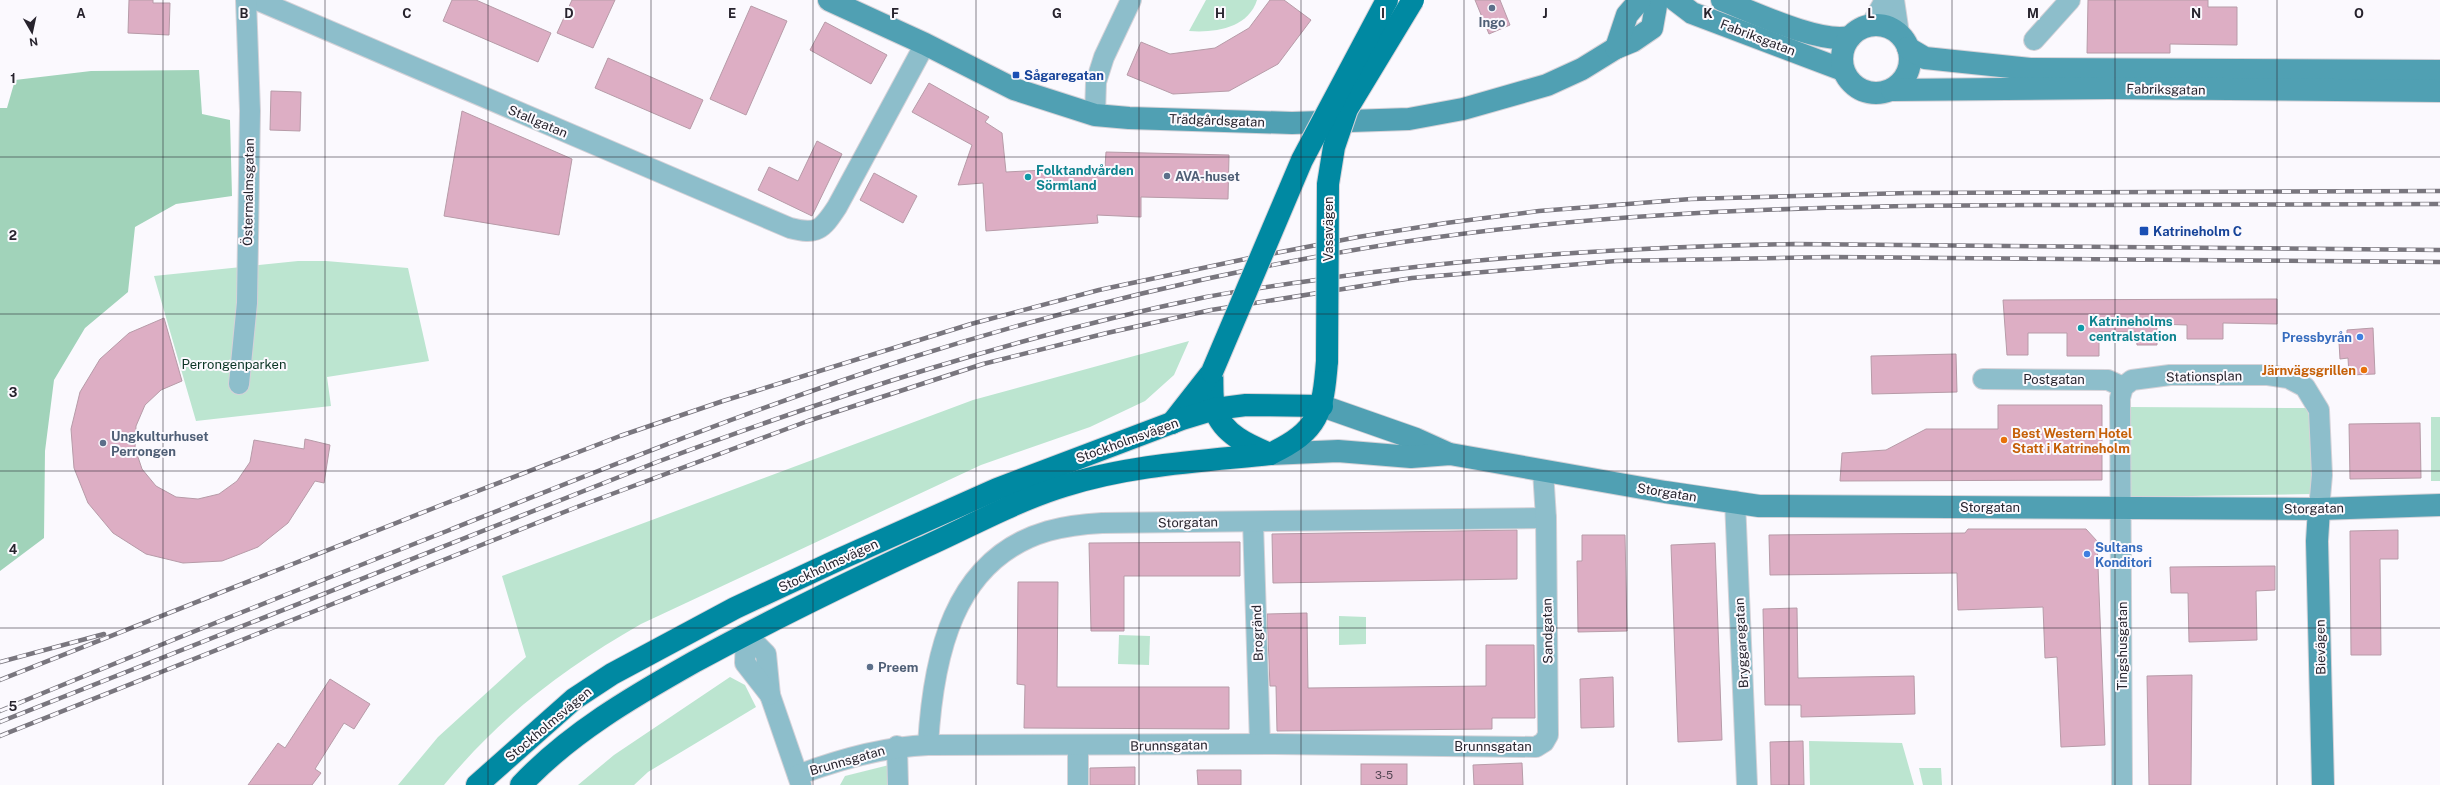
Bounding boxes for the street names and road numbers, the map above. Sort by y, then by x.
street label: Fabriksgatan [1718,16,1797,59]
street label: Fabriksgatan [2126,81,2206,98]
street label: Stallgatan [506,102,570,141]
street label: Trädgårdsgatan [1169,111,1265,130]
street label: Östermalmsgatan [240,138,257,246]
street label: Vasavägen [1321,196,1336,262]
street label: Stationsplan [2166,368,2242,385]
street label: Postgatan [2023,372,2085,387]
street label: Stockholmsvägen [1074,415,1180,466]
street label: Storgatan [1636,480,1698,505]
street label: Storgatan [1960,500,2020,515]
street label: Storgatan [2284,500,2344,517]
street label: Storgatan [1158,514,1218,531]
street label: Stockholmsvägen [776,536,880,595]
street label: Bryggaregatan [1732,597,1751,689]
street label: Sandgatan [1539,598,1556,664]
street label: Tingshusgatan [2115,601,2130,691]
street label: Brogränd [1249,605,1266,661]
street label: Bievägen [2313,619,2328,675]
street label: Stockholmsvägen [502,684,594,765]
street label: Brunnsgatan [1130,737,1208,754]
street label: Brunnsgatan [1454,739,1532,754]
street label: Brunnsgatan [808,743,886,778]

